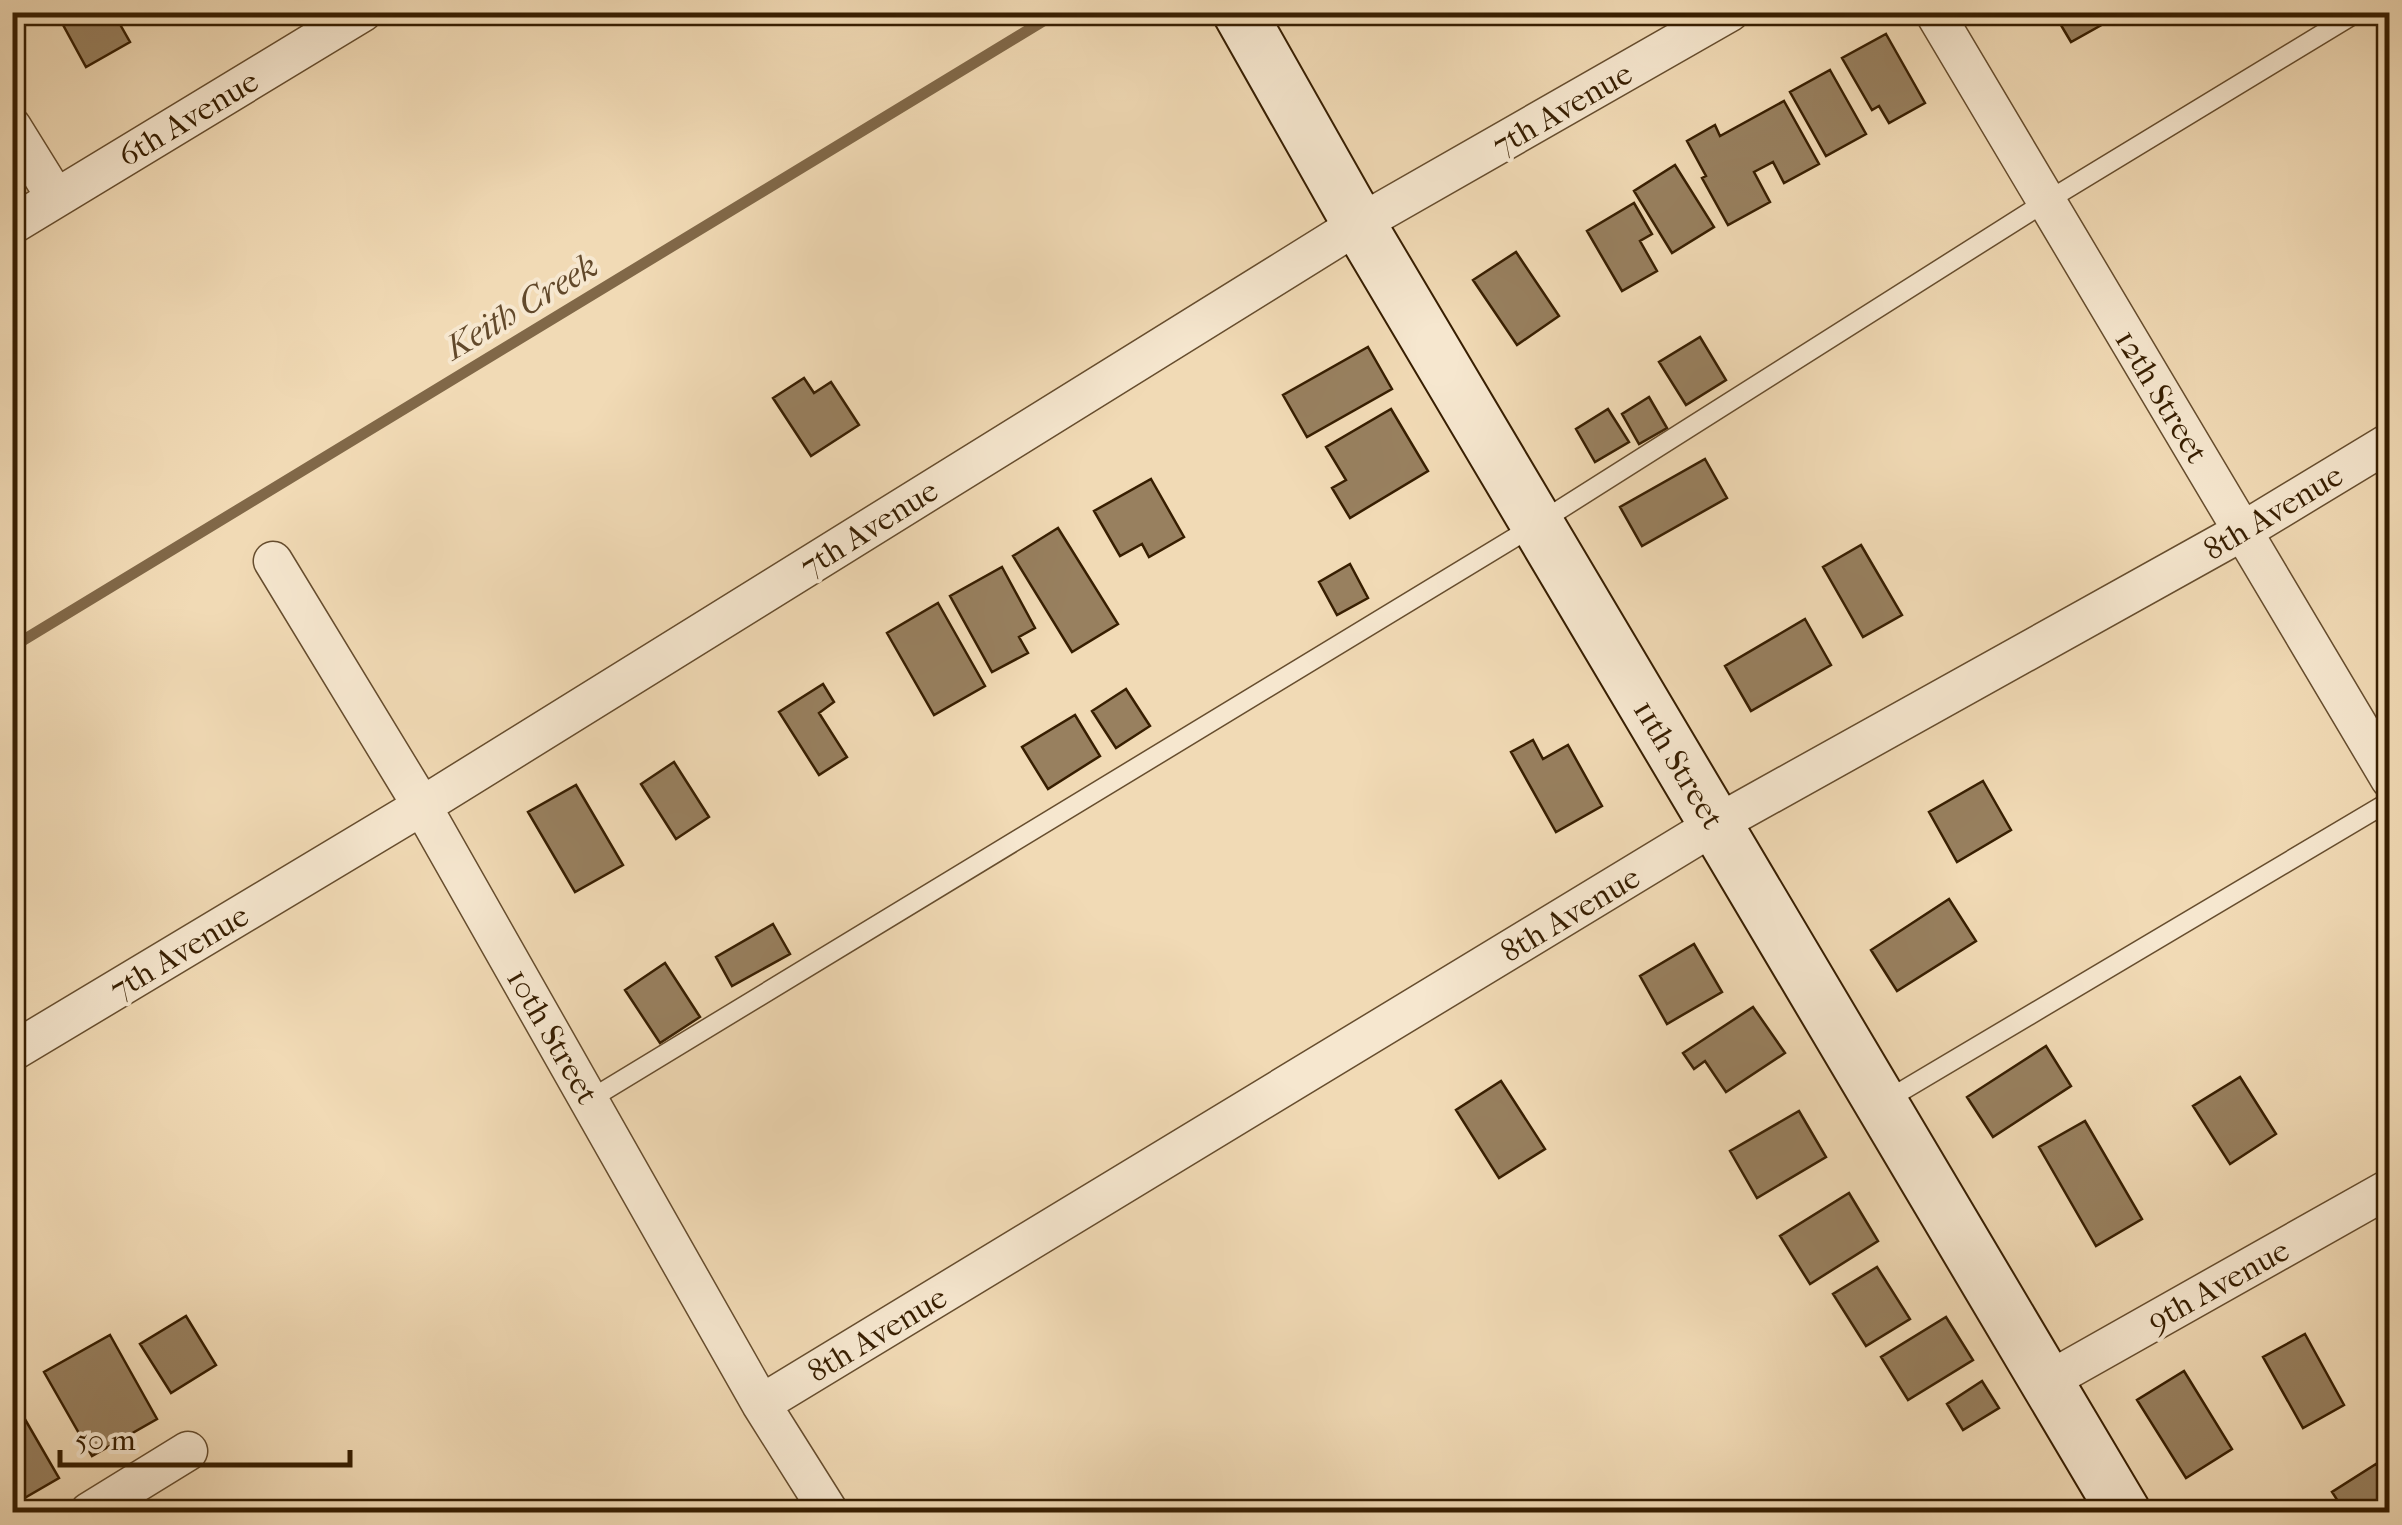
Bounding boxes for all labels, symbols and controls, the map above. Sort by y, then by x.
street label: 7th Avenue [1486,55,1639,164]
street label: 6th Avenue [112,62,265,175]
water label: Keith Creek [435,245,605,370]
street label: 12th Street [2107,323,2216,470]
street label: 8th Avenue [2197,456,2350,568]
street label: 7th Avenue [794,472,945,585]
street label: 11th Street [1626,693,1732,836]
street label: 8th Avenue [1494,858,1647,970]
street label: 7th Avenue [103,897,255,1008]
street label: 10th Street [499,962,606,1111]
street label: 9th Avenue [2141,1231,2296,1340]
street label: 8th Avenue [801,1278,954,1390]
scale bar [60,1405,350,1467]
text: 50 m [75,1423,136,1458]

